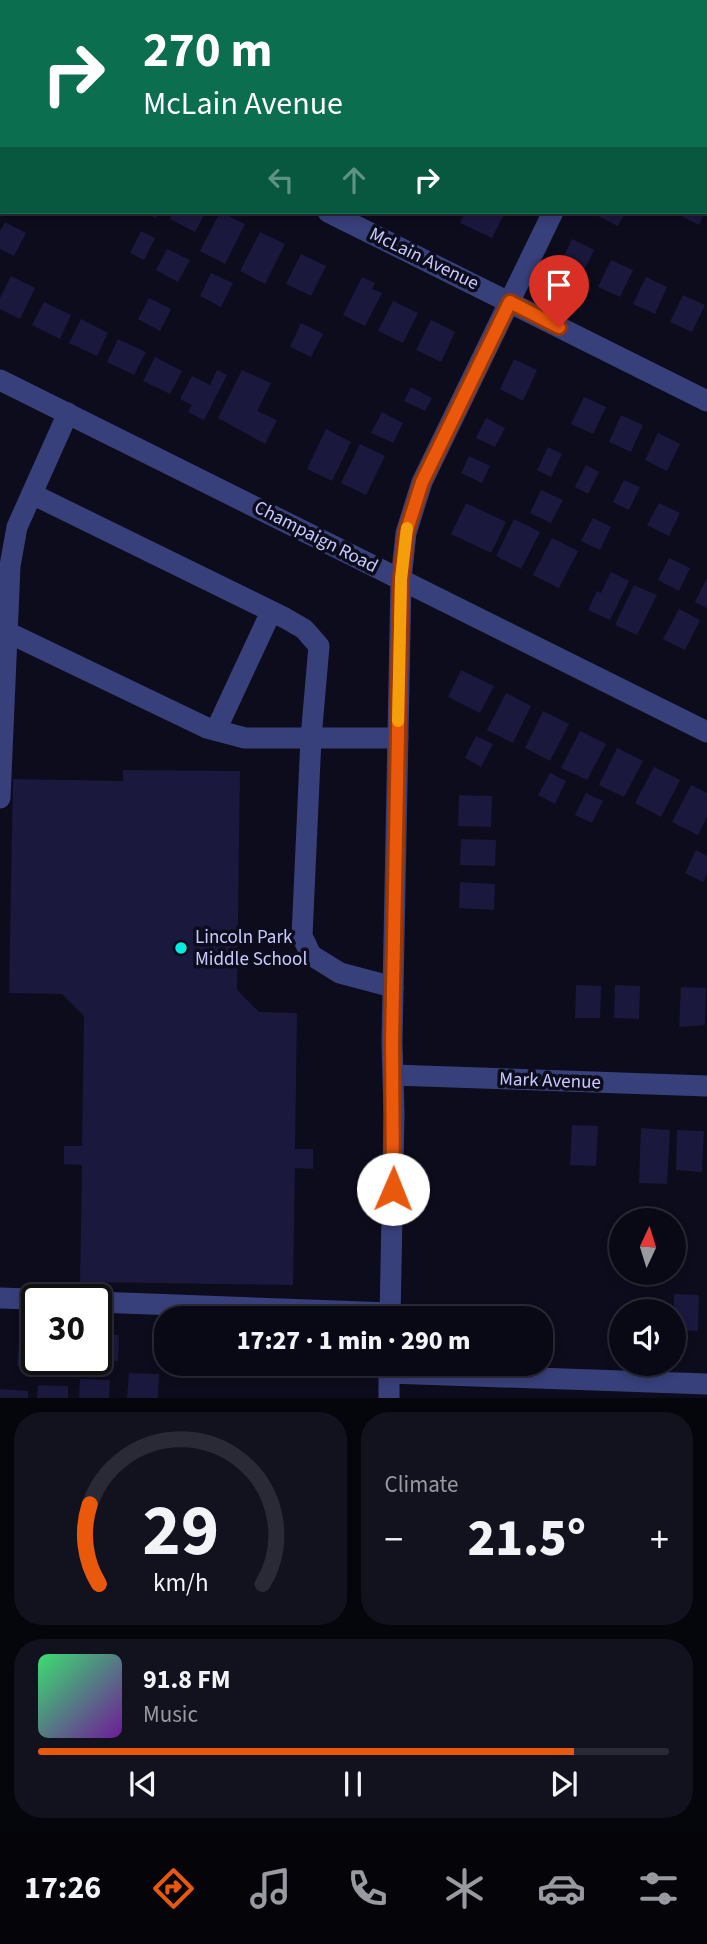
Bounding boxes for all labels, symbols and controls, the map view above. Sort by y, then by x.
text: 270 m [143,16,272,86]
icon: right [28,28,119,119]
text: McLain Avenue [143,81,343,127]
icon: left [262,161,300,199]
icon: ahead [335,161,373,199]
icon: right [408,161,446,199]
street label: McLain Avenue [365,221,483,297]
pin [529,255,589,327]
icon: arrive [540,266,578,304]
street label: Champaign Road [249,494,383,580]
place label: Lincoln Park Middle School [195,924,307,973]
marker: Lincoln Park Middle School [173,940,189,956]
street label: Mark Avenue [499,1066,601,1096]
position arrow [356,1152,430,1226]
north arrow [609,1208,686,1284]
map controls [609,1208,686,1376]
speed limit sign: 30 [21,1284,112,1375]
button: sound [609,1299,686,1376]
text: 17:27 · 1 min · 290 m [237,1322,470,1359]
text: Climate [385,1468,458,1501]
text: 29 [142,1480,219,1584]
text: 21.5° [467,1502,586,1576]
text: − [385,1513,403,1567]
text: + [650,1513,669,1567]
text: km/h [153,1565,208,1601]
text: 91.8 FM [143,1661,231,1698]
text: Music [143,1698,198,1731]
icon: previous [124,1765,162,1803]
icon: pause [334,1765,372,1803]
icon: next [545,1765,583,1803]
icon: directions [149,1864,198,1913]
icon: music [246,1864,295,1913]
icon: phone [343,1864,392,1913]
icon: climate [440,1864,489,1913]
icon: car [537,1864,586,1913]
icon: filters [634,1864,683,1913]
text: 17:26 [24,1865,101,1911]

